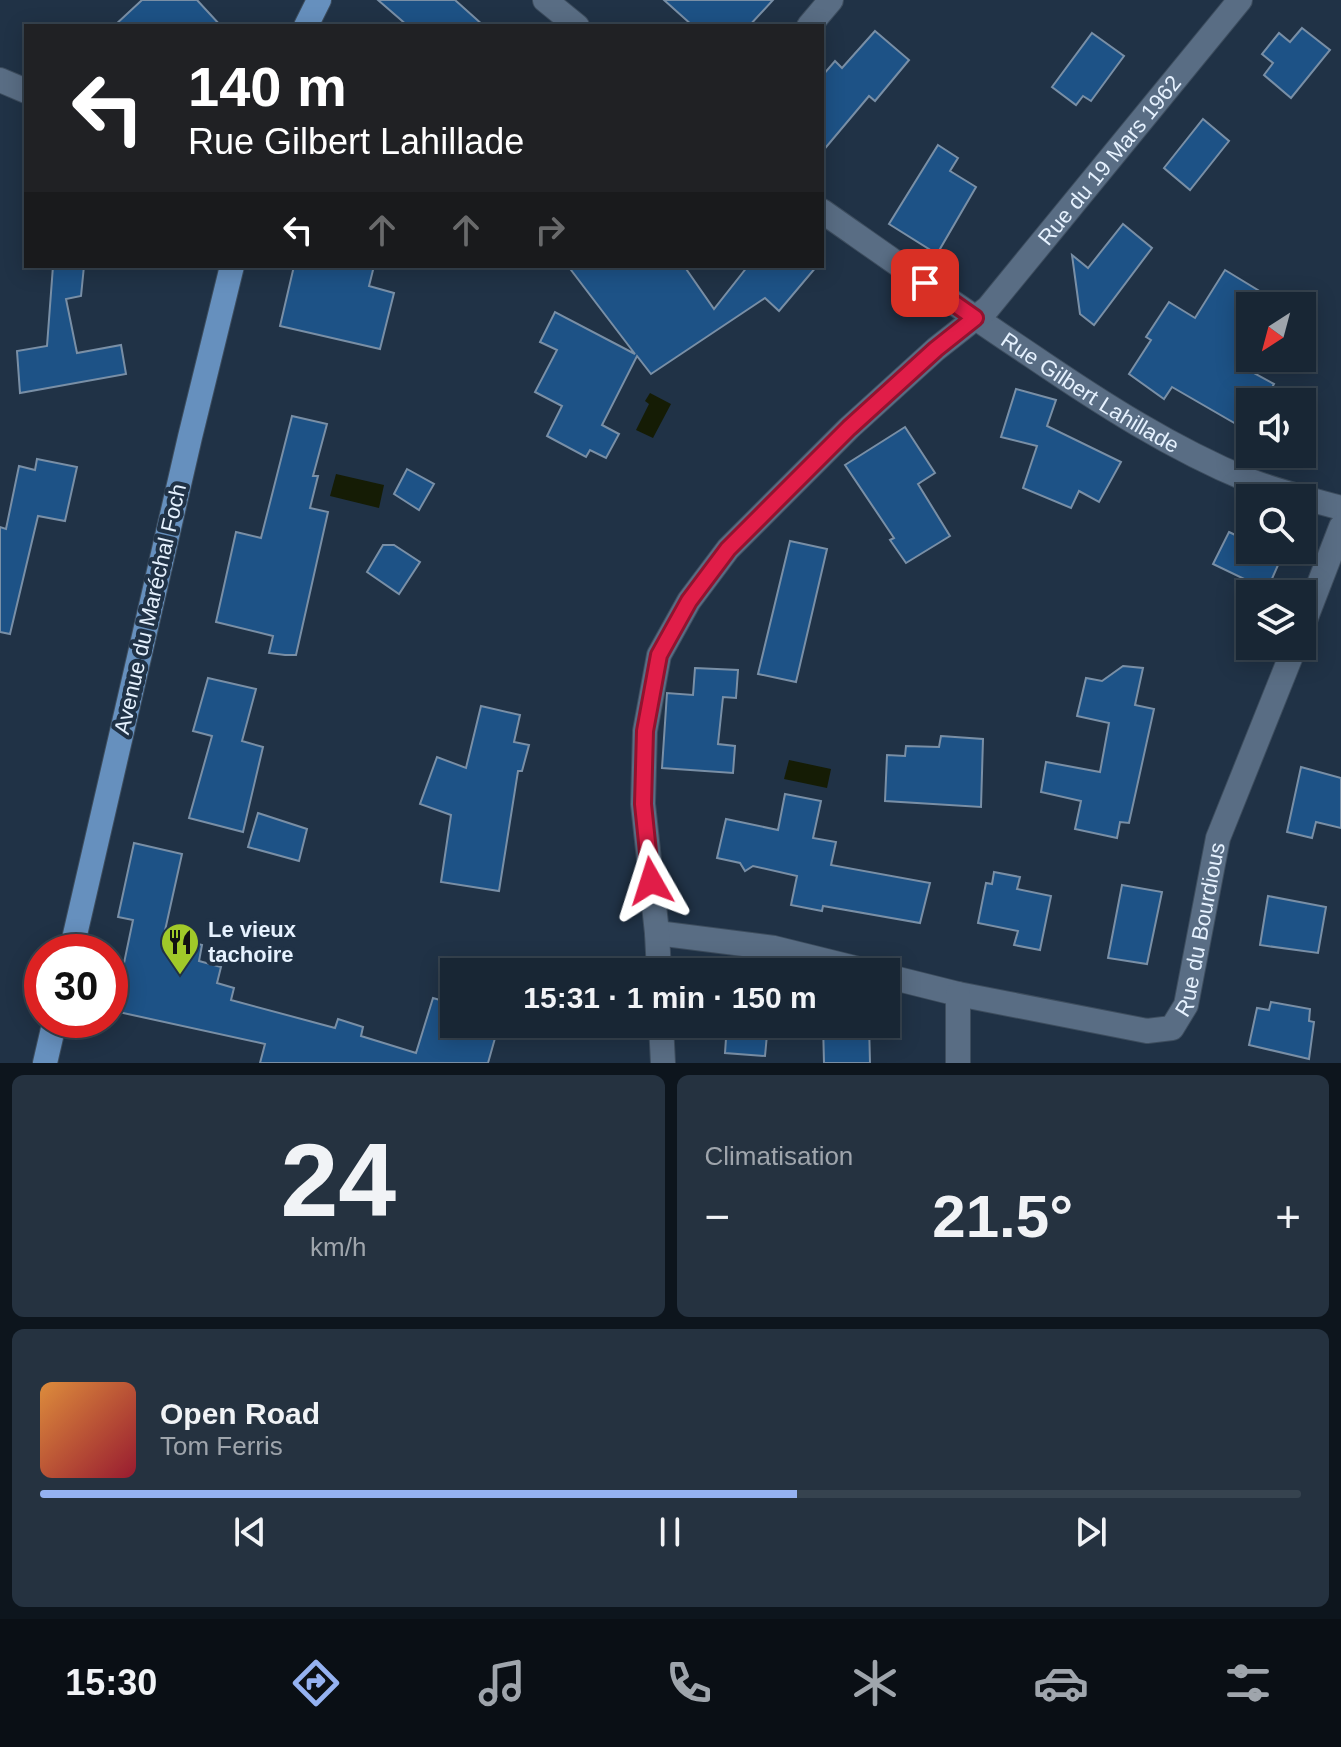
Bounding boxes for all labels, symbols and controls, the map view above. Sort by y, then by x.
text: 140 m [188,55,347,118]
icon: left [56,56,160,160]
street label: Rue du 19 Mars 1962 [1032,70,1186,250]
text: Rue Gilbert Lahillade [188,121,524,162]
icon: left [276,208,320,252]
icon: ahead [360,208,404,252]
icon: ahead [444,208,488,252]
icon: right [528,208,572,252]
pin [891,249,959,317]
icon: arrive [903,261,947,305]
north arrow [1236,292,1316,372]
map controls [1236,292,1316,660]
street label: Rue Gilbert Lahillade [997,327,1184,458]
button: sound [1236,388,1316,468]
street label: Avenue du Maréchal Foch [109,481,191,737]
button: search [1236,484,1316,564]
button: layers [1236,580,1316,660]
position arrow [609,839,693,923]
street label: Rue du Bourdious [1170,840,1229,1021]
place label: Le vieux tachoire [208,917,297,967]
restaurant icon: Le vieux tachoire [159,921,201,976]
speed limit sign: 30 [24,934,128,1038]
text: 15:31 · 1 min · 150 m [523,981,817,1014]
text: 24 [280,1122,396,1238]
text: Climatisation [705,1141,853,1171]
text: 21.5° [932,1183,1073,1250]
text: − [705,1192,730,1241]
text: + [1275,1192,1301,1241]
text: km/h [310,1232,366,1262]
text: Open Road [160,1397,320,1430]
text: Tom Ferris [160,1431,283,1461]
icon: previous [228,1510,272,1554]
icon: pause [648,1510,692,1554]
icon: next [1069,1510,1113,1554]
icon: directions [288,1655,344,1711]
icon: music [474,1655,530,1711]
icon: phone [661,1655,717,1711]
icon: climate [847,1655,903,1711]
icon: car [1033,1655,1089,1711]
icon: filters [1220,1655,1276,1711]
text: 15:30 [65,1662,157,1703]

